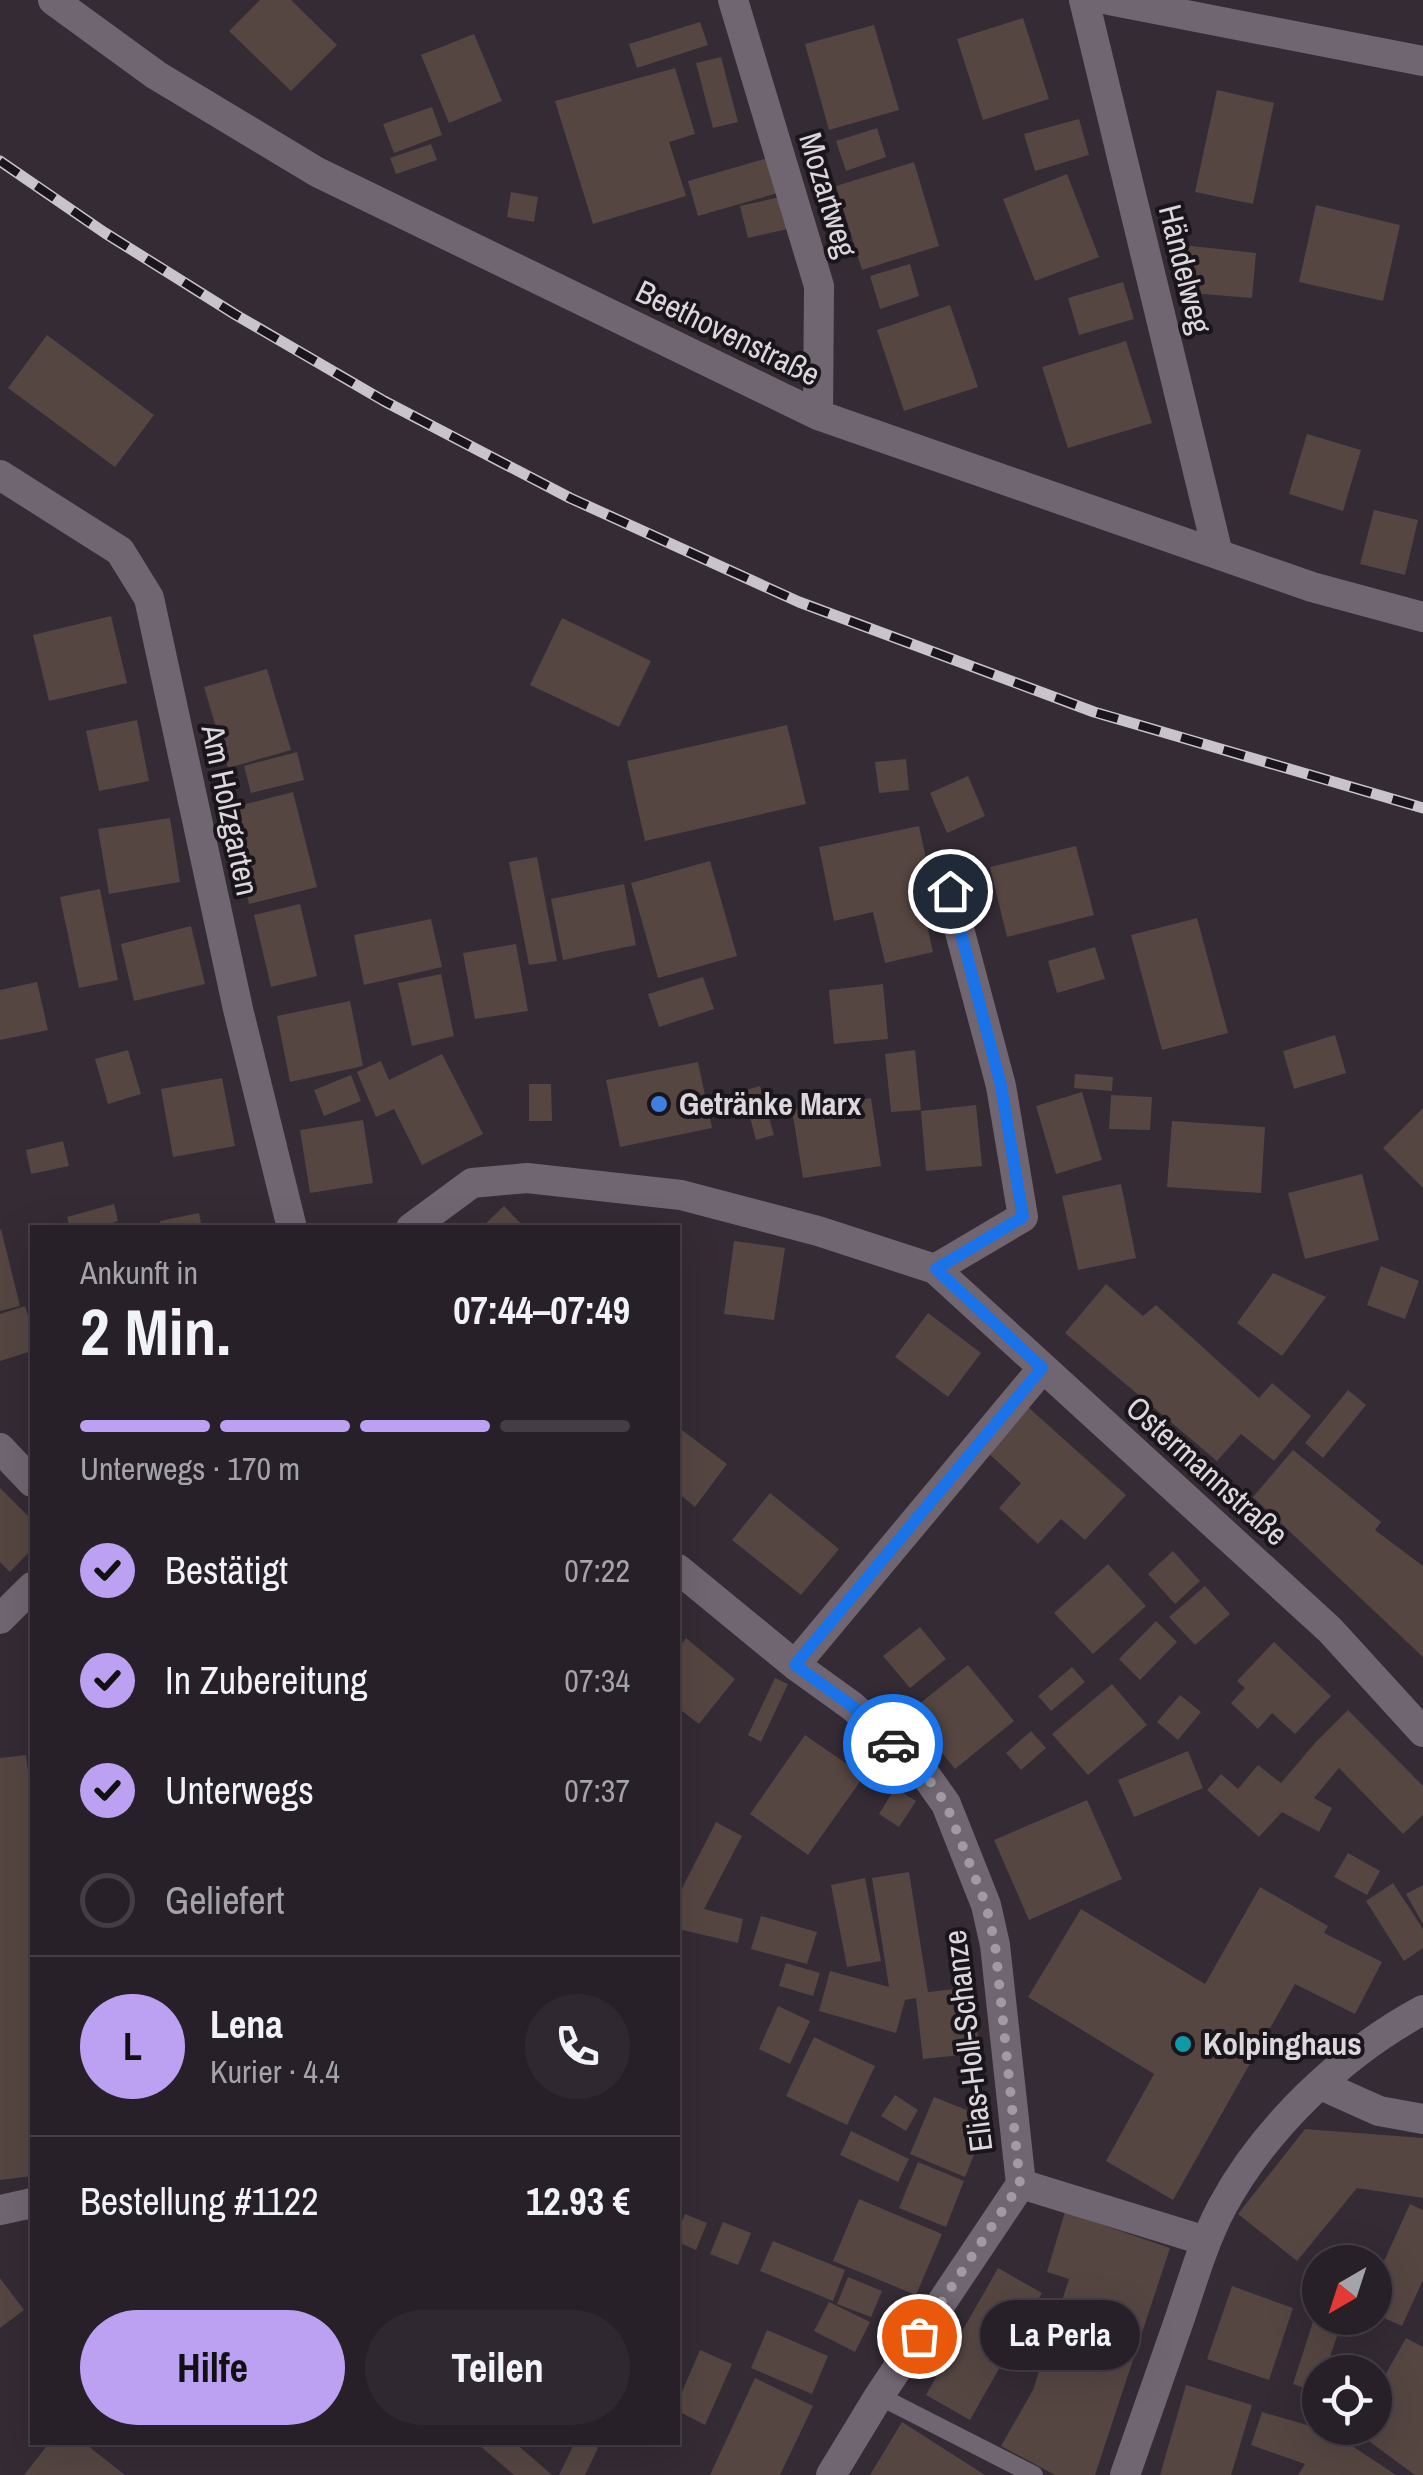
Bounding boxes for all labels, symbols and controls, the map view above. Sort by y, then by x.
street label: Mozartweg [789,127,868,263]
street label: Händelweg [1149,200,1222,338]
street label: Beethovenstraße [629,269,827,396]
street label: Am Holzgarten [191,720,270,899]
pin [908,849,993,934]
icon: home [923,864,978,919]
place label: Getränke Marx [679,1082,862,1125]
marker: Getränke Marx [648,1093,670,1115]
text: Ankunft in [80,1251,198,1294]
text: 07:44–07:49 [453,1285,630,1336]
text: 2 Min. [80,1288,231,1375]
street label: Ostermannstraße [1117,1386,1298,1555]
text: Unterwegs · 170 m [80,1447,300,1490]
icon: check [80,1543,135,1598]
text: Bestätigt [165,1545,288,1596]
text: 07:22 [564,1549,630,1592]
icon: check [80,1653,135,1708]
text: In Zubereitung [165,1655,368,1706]
text: 07:34 [564,1659,630,1702]
courier [843,1694,943,1794]
icon: car [866,1717,921,1772]
icon: check [80,1763,135,1818]
text: Unterwegs [165,1765,314,1816]
text: 07:37 [564,1769,630,1812]
text: Geliefert [165,1875,285,1926]
street label: Elias-Holl-Schanze [933,1928,1002,2154]
button: phone [525,1994,630,2099]
text: Lena [210,1999,283,2050]
text: L [123,2021,142,2072]
place label: Kolpinghaus [1203,2022,1362,2065]
marker: Kolpinghaus [1172,2033,1194,2055]
text: Kurier · 4.4 [210,2050,340,2093]
text: Bestellung #1122 [80,2176,319,2227]
text: 12.93 € [526,2176,630,2227]
north arrow [1302,2245,1392,2335]
map controls [1302,2245,1392,2445]
pin [877,2294,962,2379]
callout: La Perla [979,2301,1139,2371]
icon: bag [892,2309,947,2364]
button: Hilfe [80,2310,345,2425]
button: Teilen [365,2310,630,2425]
text: La Perla [1009,2313,1111,2356]
button: locate [1302,2355,1392,2445]

